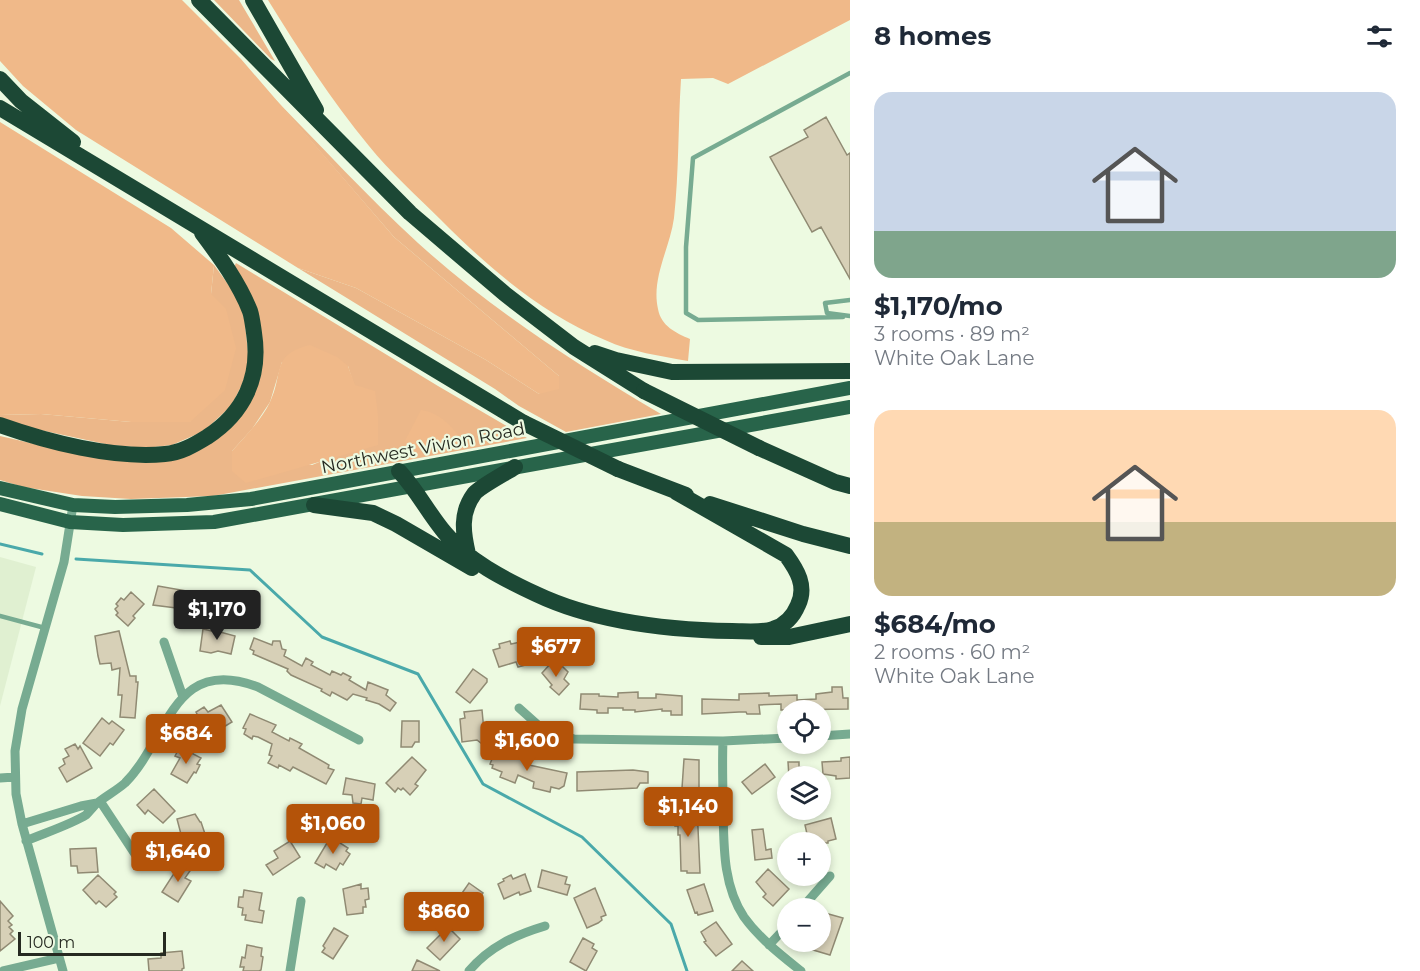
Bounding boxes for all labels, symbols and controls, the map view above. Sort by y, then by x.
text: 8 homes [874,20,991,52]
icon: filters [1363,20,1396,53]
icon: home [1081,131,1189,239]
text: $1,170/mo [874,290,1003,322]
text: 3 rooms · 89 m² [874,322,1030,346]
text: White Oak Lane [874,346,1035,370]
street label: Northwest Vivion Road [319,417,527,479]
icon: home [1081,449,1189,557]
pin: $1,170 [168,590,266,641]
text: $1,170 [188,597,246,621]
text: $684/mo [874,608,996,640]
pin: $677 [520,627,592,678]
text: $677 [531,634,581,658]
text: 2 rooms · 60 m² [874,640,1030,664]
text: White Oak Lane [874,664,1035,688]
map controls [777,700,831,952]
button: locate [777,700,831,754]
pin: $684 [150,714,222,765]
text: $684 [160,721,212,745]
pin: $1,600 [478,721,576,772]
text: $1,600 [494,728,560,752]
button: layers [777,766,831,820]
pin: $1,140 [639,787,737,838]
text: $1,140 [658,794,718,818]
pin: $1,060 [284,804,382,855]
text: $1,060 [300,811,366,835]
pin: $1,640 [129,832,227,883]
button: + [777,832,831,886]
text: $1,640 [145,839,211,863]
pin: $860 [408,892,480,943]
button: − [777,898,831,952]
text: $860 [418,899,470,923]
scale bar [18,929,166,956]
text: 100 m [27,933,75,952]

